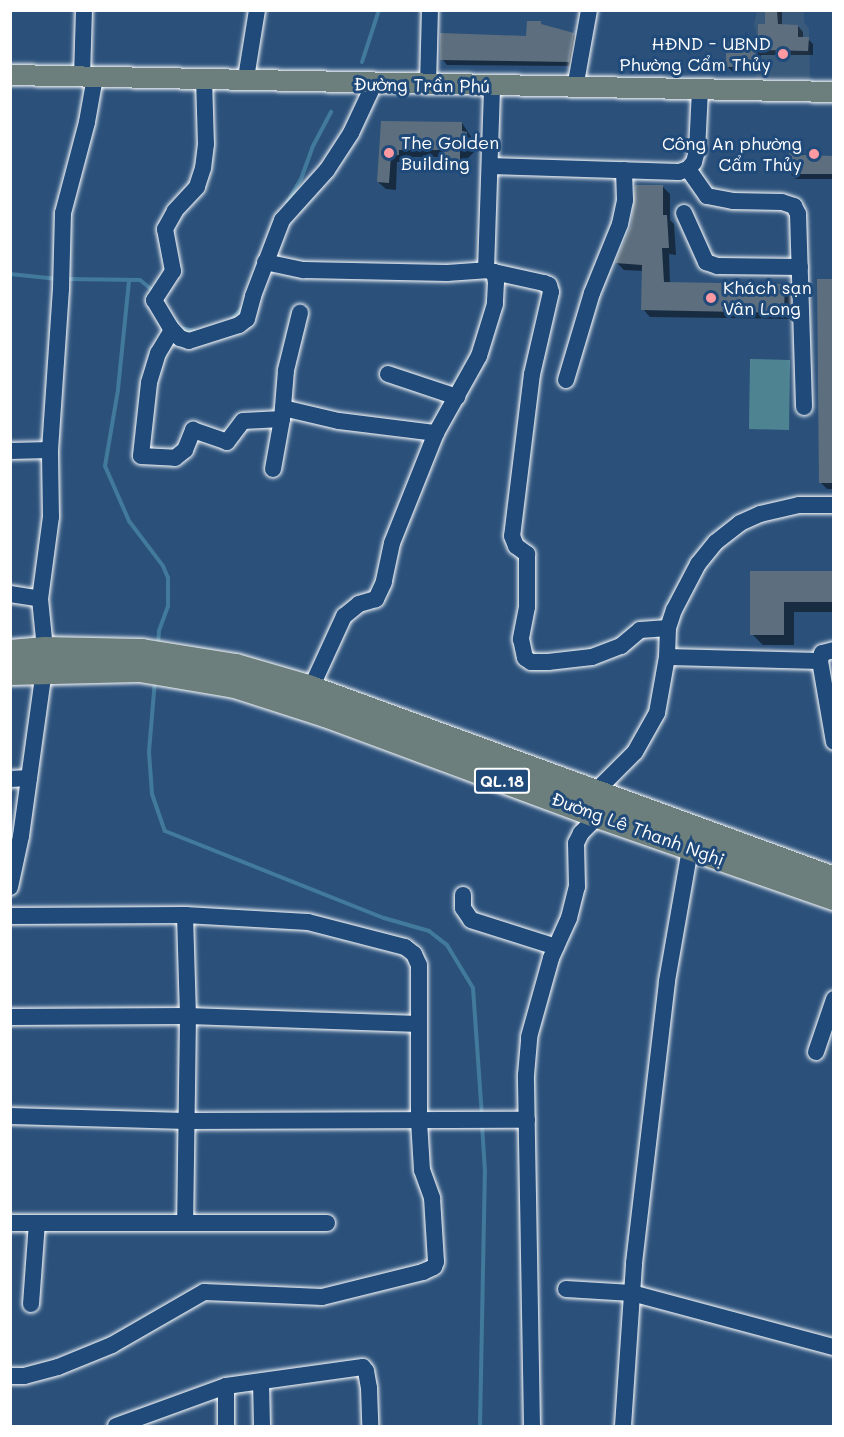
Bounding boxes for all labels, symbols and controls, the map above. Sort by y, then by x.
place label: HĐND - UBND Phường Cẩm Thủy [620,33,771,76]
marker: HĐND - UBND Phường Cẩm Thủy [776,47,790,61]
street label: Đường Trần Phú [353,73,491,97]
place label: The Golden Building [401,132,499,174]
place label: Công An phường Cẩm Thủy [662,133,802,176]
marker: The Golden Building [382,146,396,160]
marker: Công An phường Cẩm Thủy [807,147,821,161]
place label: Khách sạn Vân Long [723,277,812,320]
marker: Khách sạn Vân Long [704,291,718,305]
road number: QL.18 [474,768,530,794]
street label: Đường Lê Thanh Nghị [548,788,728,870]

